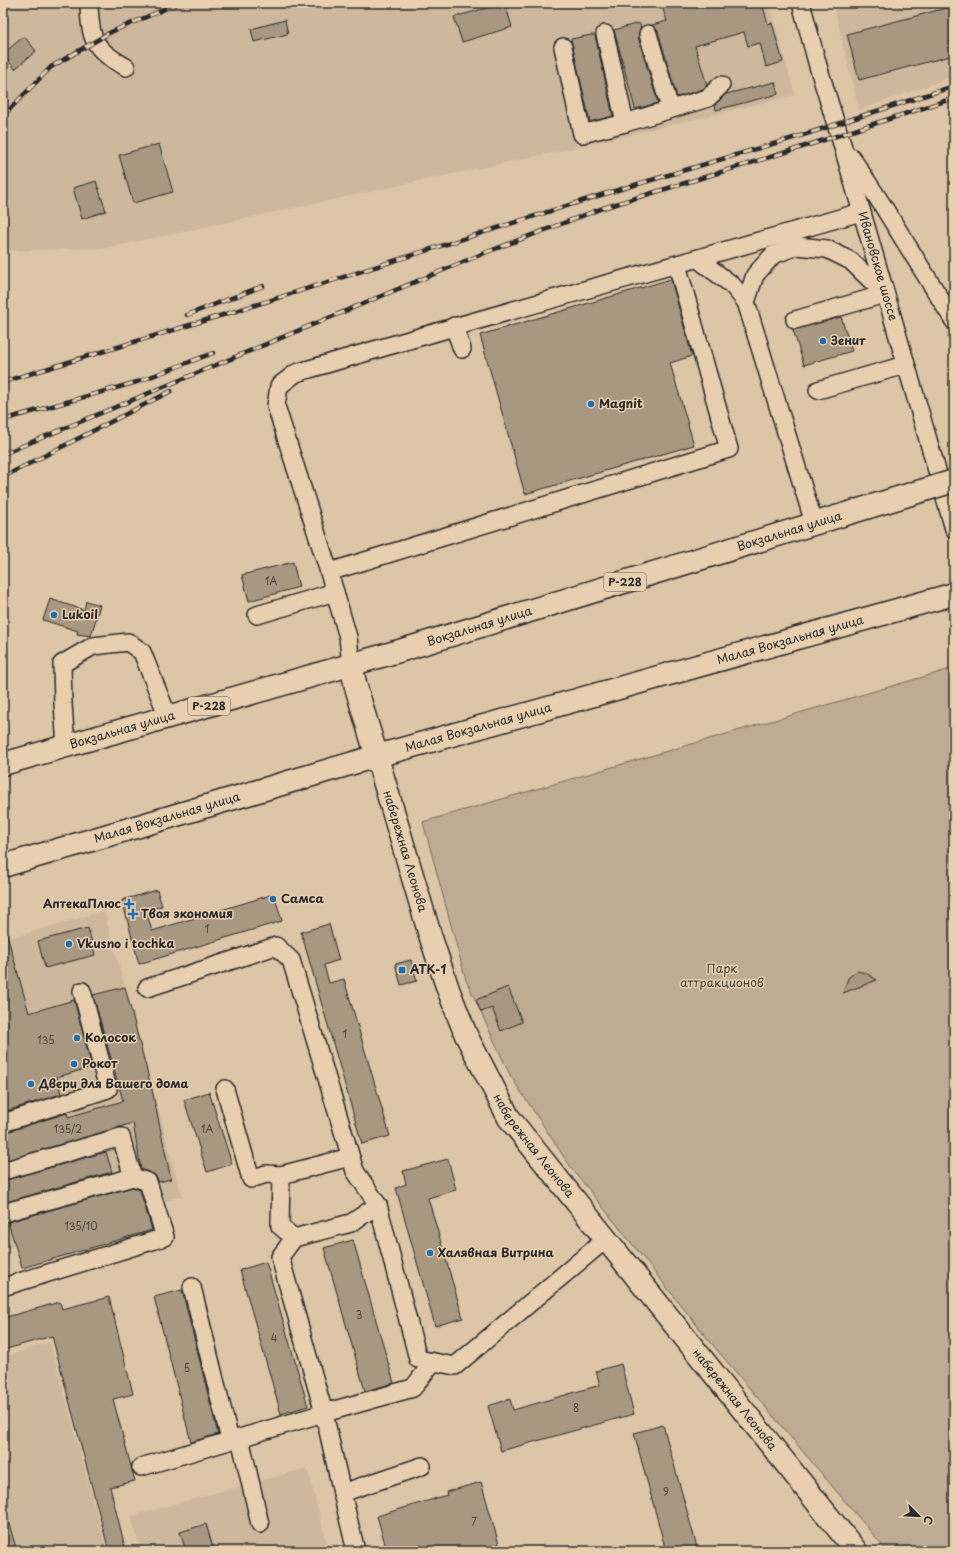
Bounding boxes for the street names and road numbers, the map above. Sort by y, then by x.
street label: Ивановское шоссе [854,209,903,322]
street label: Вокзальная улица [734,506,844,555]
road number: Р-228 [604,573,646,591]
street label: Вокзальная улица [425,601,534,650]
street label: Малая Вокзальная улица [715,610,866,668]
road number: Р-228 [188,697,230,715]
street label: Малая Вокзальная улица [403,697,554,756]
street label: Вокзальная улица [67,705,177,753]
street label: Малая Вокзальная улица [92,787,242,847]
street label: набережная Леонова [379,788,433,915]
street label: набережная Леонова [490,1090,580,1201]
street label: набережная Леонова [689,1344,782,1454]

